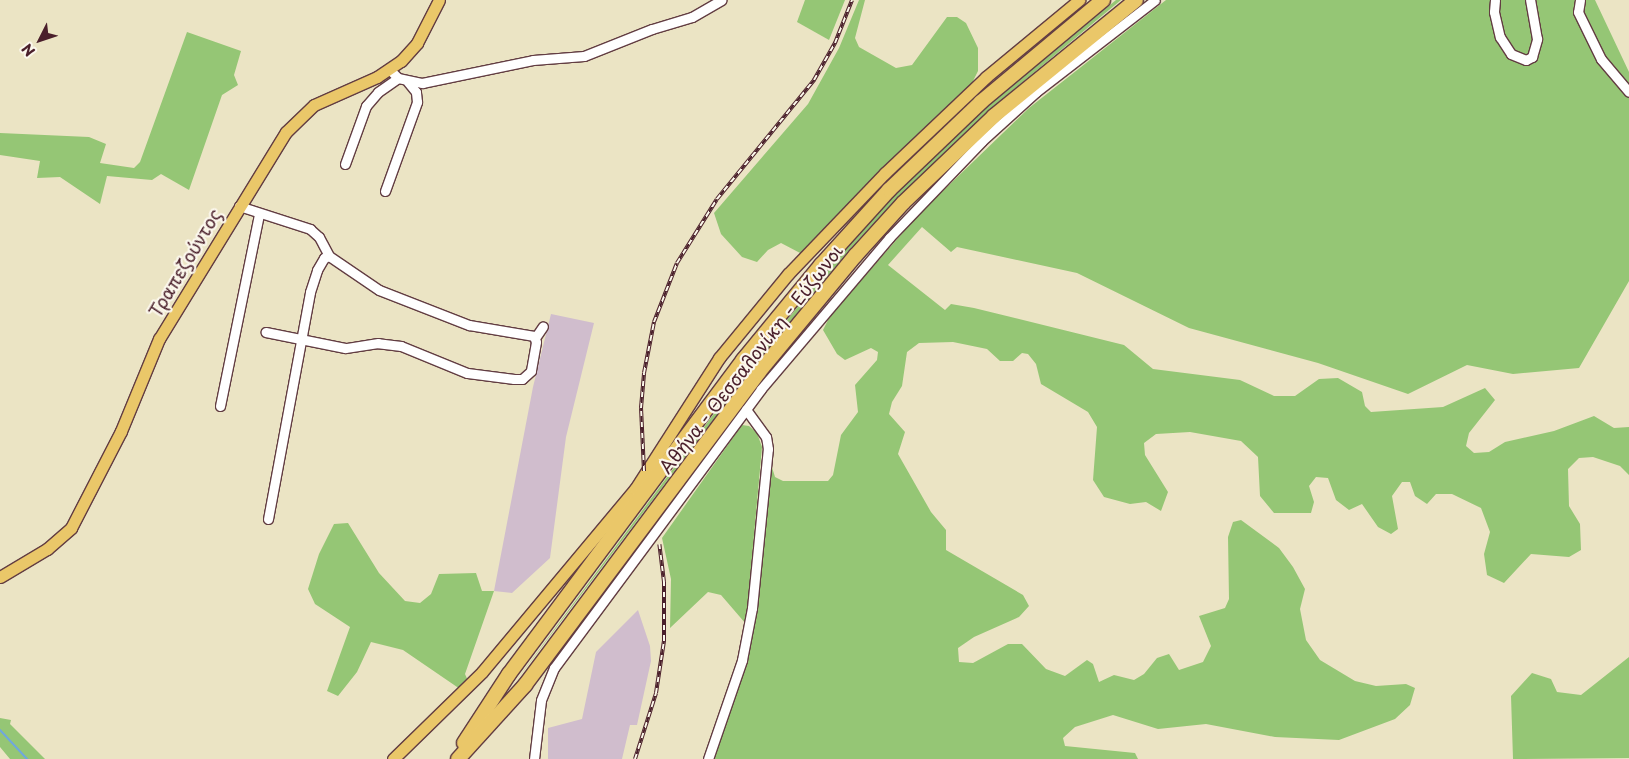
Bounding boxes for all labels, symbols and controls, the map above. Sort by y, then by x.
north arrow [15,15,65,65]
text: N [17,39,40,61]
street label: Τραπεζούντος [144,205,226,321]
street label: Αθήνα - Θεσσαλονίκη - Εύζωνοι [654,240,848,478]

